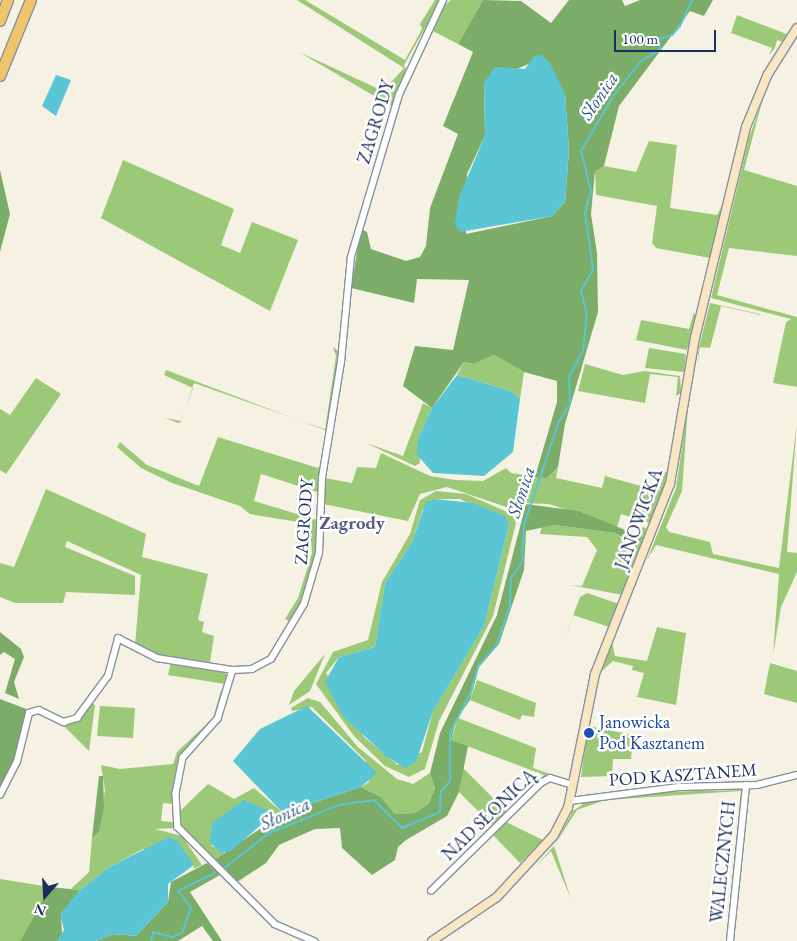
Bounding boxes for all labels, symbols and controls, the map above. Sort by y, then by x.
scale bar [617,20,720,52]
text: 100 m [622,29,658,48]
water label: Słonica [575,68,623,124]
street label: ZAGRODY [353,78,399,166]
water label: Słonica [502,464,540,520]
street label: JANOWICKA [611,465,667,573]
street label: ZAGRODY [290,478,318,566]
district label: Zagrody [319,512,385,534]
place label: Janowicka Pod Kasztanem [599,712,705,754]
marker: Janowicka Pod Kasztanem [583,727,595,739]
street label: POD KASZTANEM [608,759,758,791]
street label: NAD SŁONICĄ [438,765,540,865]
water label: Słonica [256,793,314,835]
street label: WALECZNYCH [706,800,740,924]
north arrow [20,871,70,921]
text: N [32,900,48,921]

